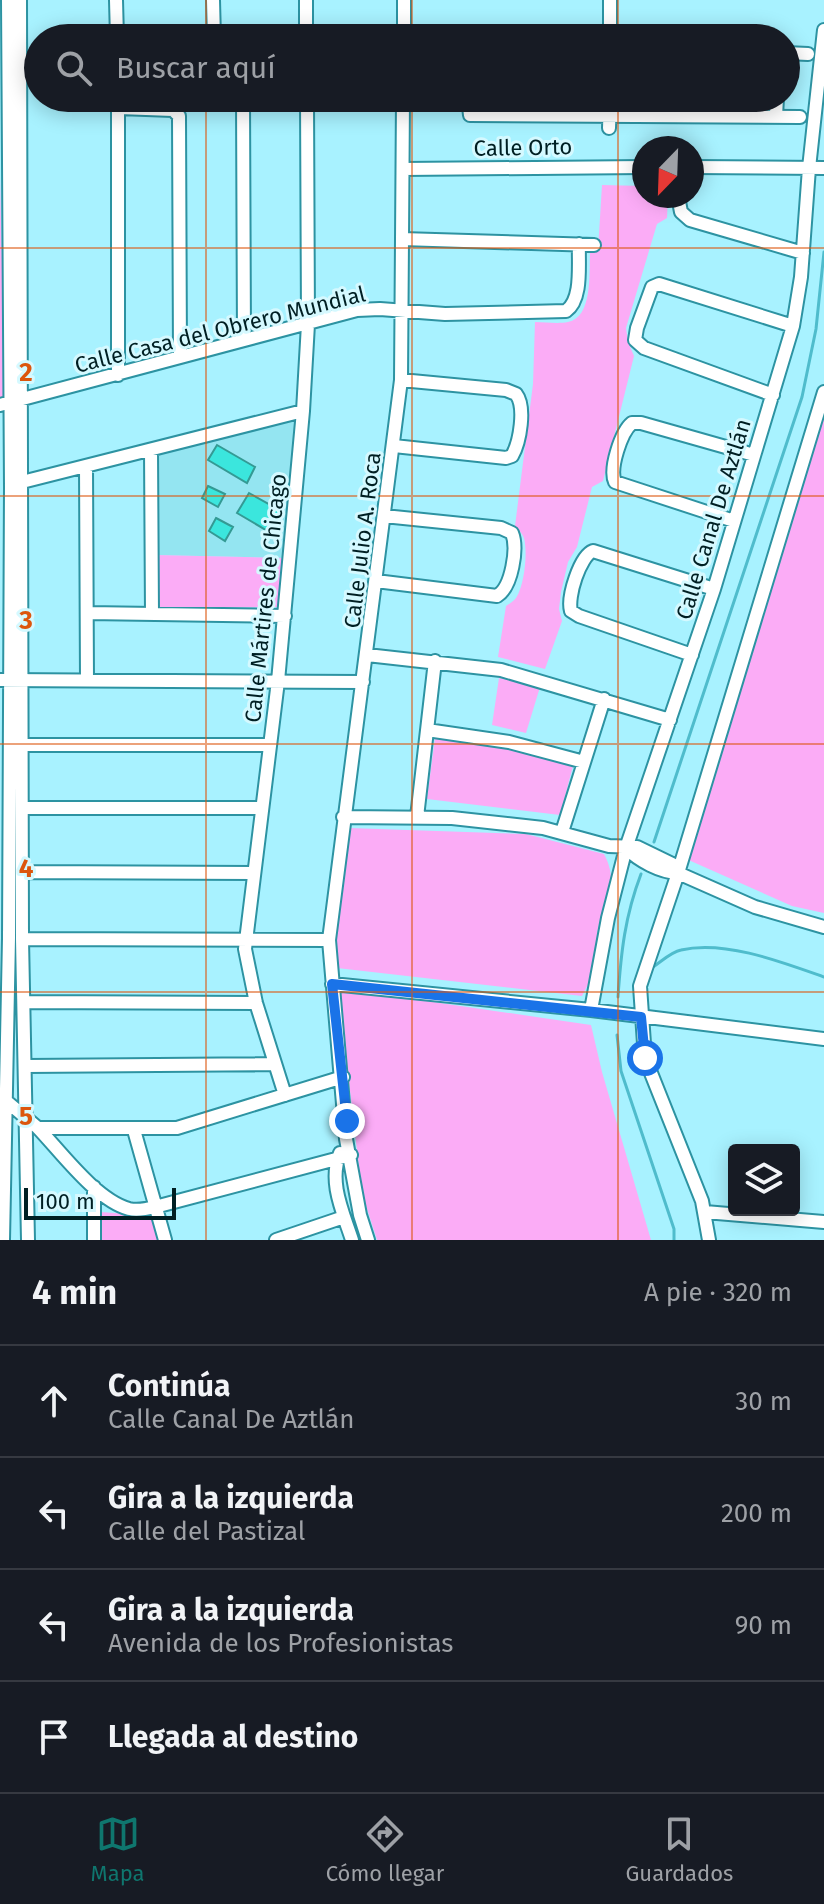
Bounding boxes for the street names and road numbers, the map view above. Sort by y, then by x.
street label: Calle Orto [473,133,573,162]
street label: Calle Casa del Obrero Mundial [72,280,368,379]
street label: Calle Canal De Aztlán [670,415,757,623]
street label: Calle Julio A. Roca [338,450,387,630]
street label: Calle Mártires de Chicago [239,472,292,724]

